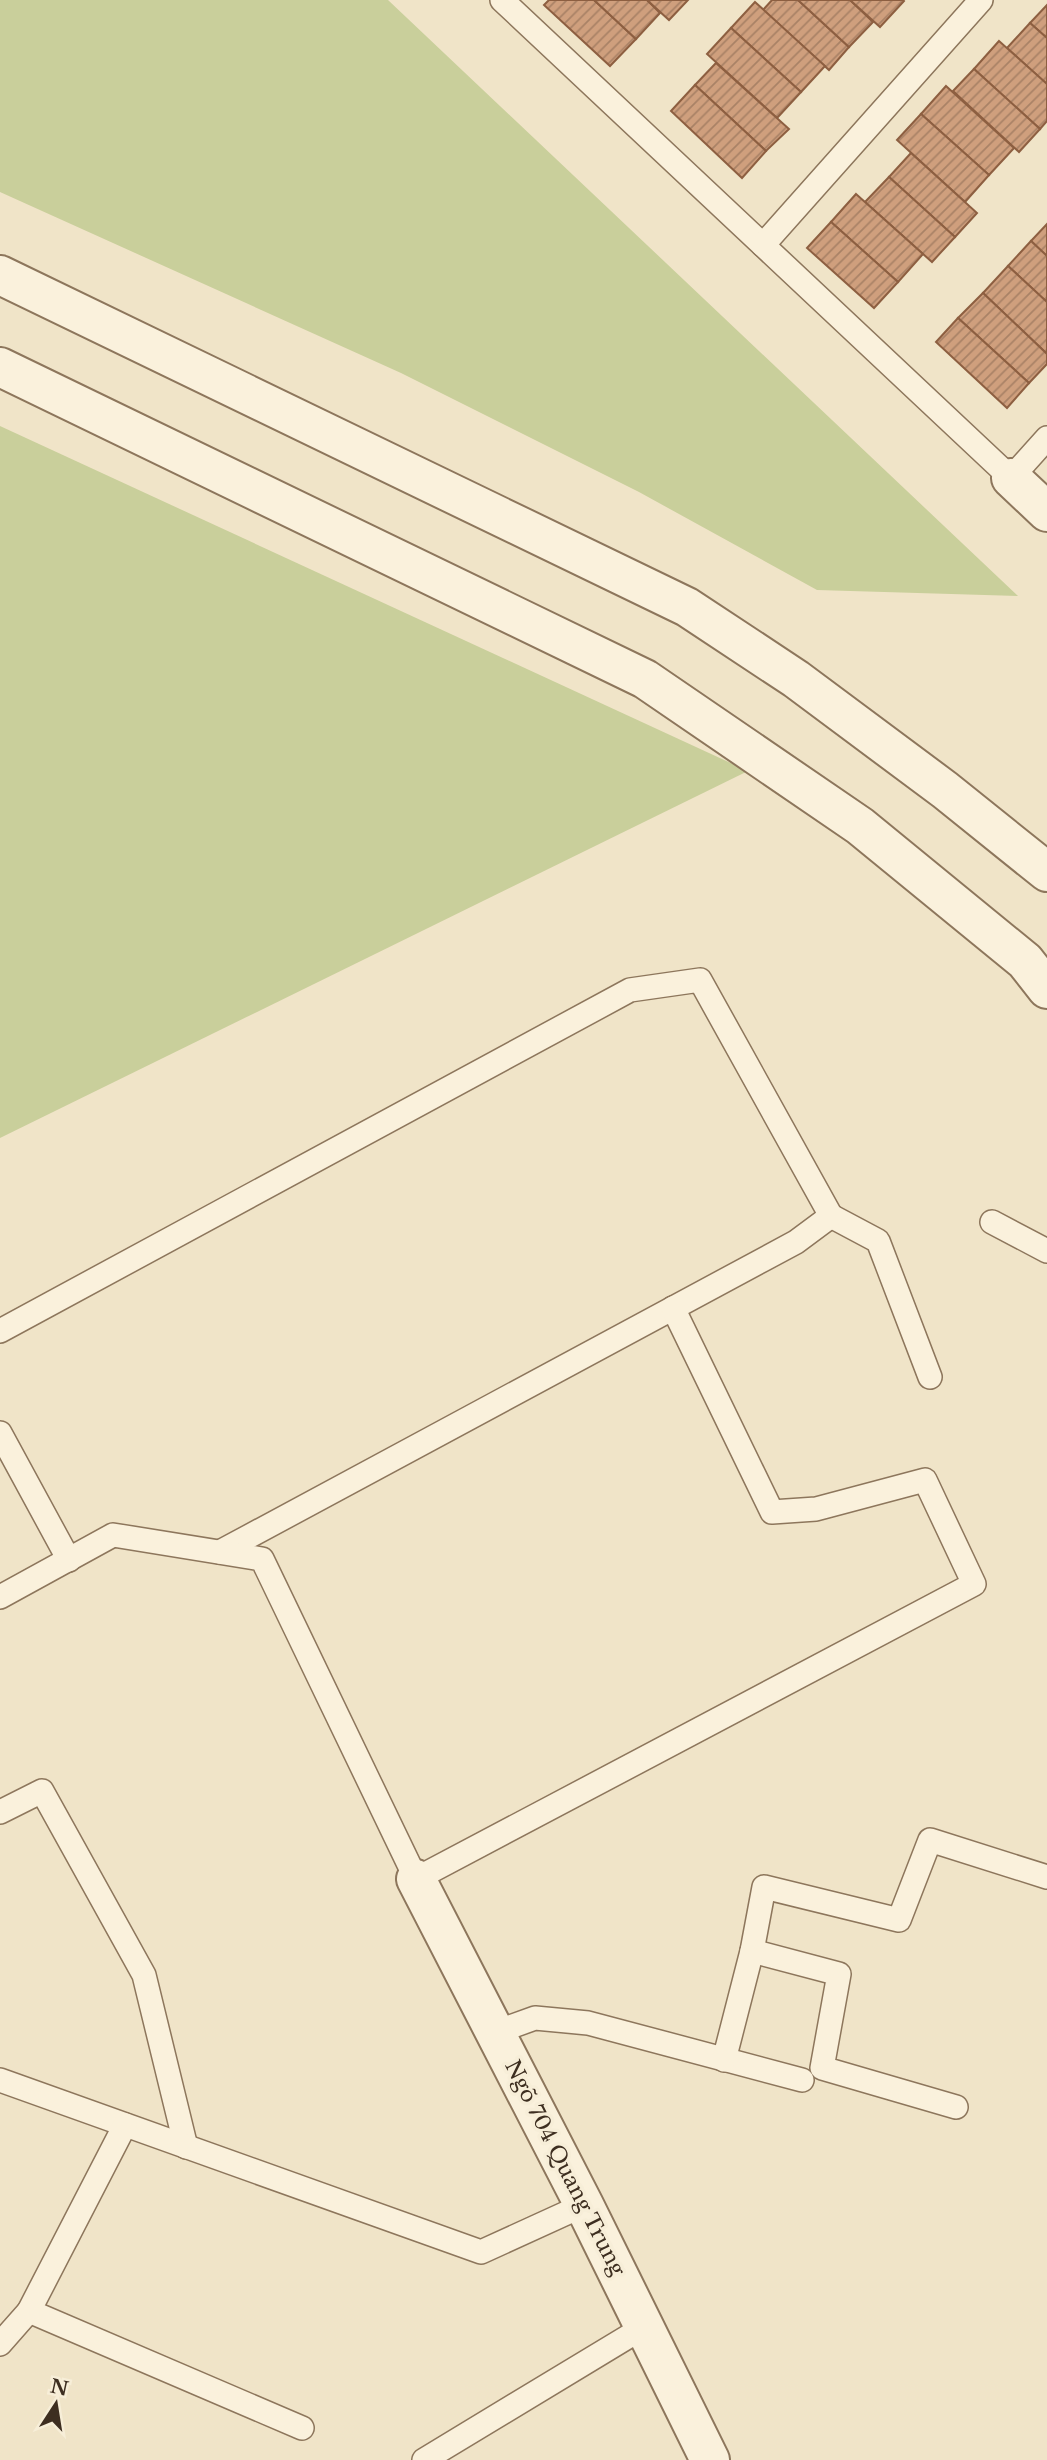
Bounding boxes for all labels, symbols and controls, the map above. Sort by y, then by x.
street label: Ngõ 704 Quang Trung [499,2056,631,2281]
north arrow [21,2369,91,2439]
text: N [48,2375,71,2401]

